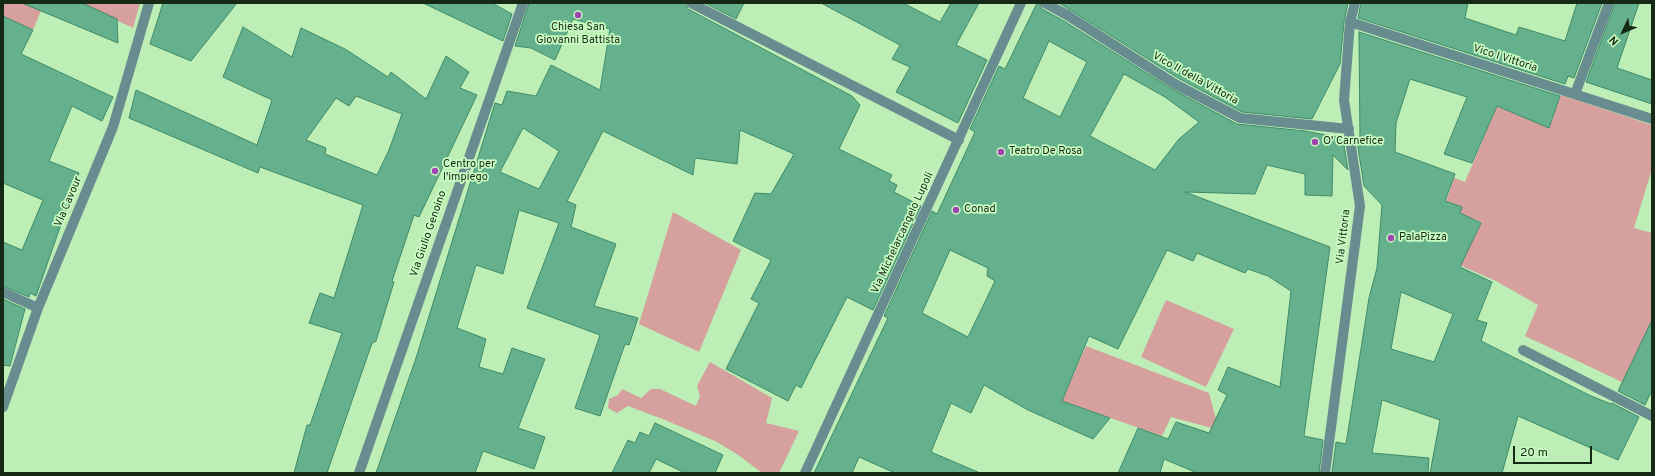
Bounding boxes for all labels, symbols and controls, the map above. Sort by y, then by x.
marker: Chiesa San Giovanni Battista [573,10,583,20]
north arrow [1603,12,1643,52]
place label: Chiesa San Giovanni Battista [536,21,620,47]
text: N [1607,33,1622,48]
street label: Vico I Vittoria [1471,42,1539,76]
street label: Vico II della Vittoria [1150,50,1240,108]
place label: O' Carnefice [1323,135,1383,149]
marker: O' Carnefice [1310,137,1320,147]
place label: Teatro De Rosa [1009,145,1082,159]
marker: Teatro De Rosa [996,147,1006,157]
place label: Centro per l'impiego [443,158,495,184]
marker: Centro per l'impiego [430,166,440,176]
street label: Via Michelarcangelo Lupoli [869,170,937,296]
street label: Via Cavour [52,175,86,229]
street label: Via Giulio Genoino [408,189,450,279]
place label: Conad [964,203,996,217]
marker: Conad [951,205,961,215]
street label: Via Vittoria [1334,209,1354,265]
place label: PalaPizza [1399,231,1447,245]
marker: PalaPizza [1386,233,1396,243]
scale bar [1515,438,1594,464]
text: 20 m [1520,445,1548,461]

